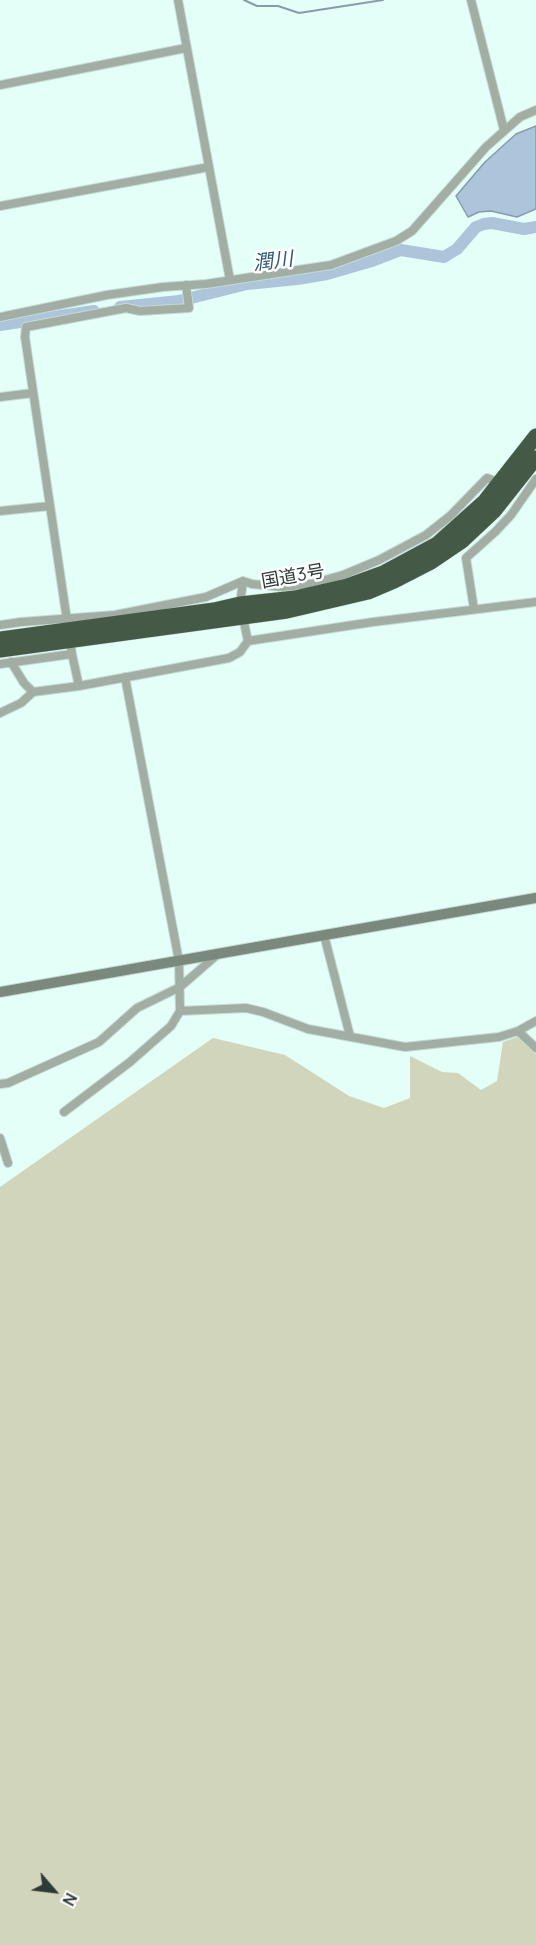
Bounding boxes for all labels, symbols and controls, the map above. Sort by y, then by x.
water label: 潤川 [252,248,294,276]
street label: 国道3号 [260,561,326,593]
north arrow [24,1861,84,1921]
text: N [57,1889,82,1910]

